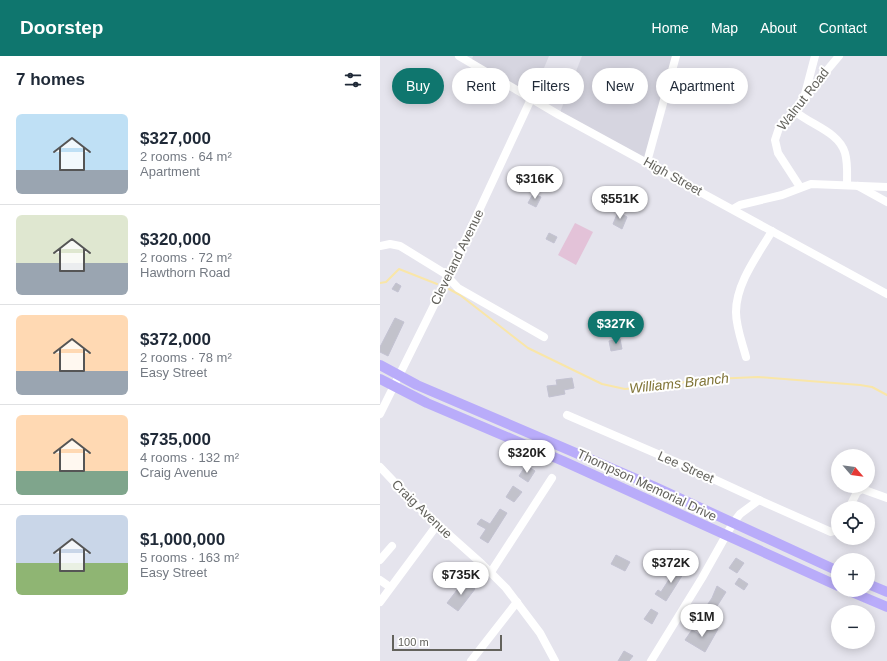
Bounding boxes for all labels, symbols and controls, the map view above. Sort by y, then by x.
text: Doorstep [20,17,103,38]
text: Home [652,20,689,36]
text: Map [711,20,738,36]
text: About [760,20,797,36]
text: Contact [819,20,867,36]
street label: Walnut Road [774,65,832,133]
chip: Buy [392,68,444,104]
chip: Rent [452,68,510,104]
chip: Filters [518,68,584,104]
chip: New [592,68,648,104]
chip: Apartment [656,68,748,104]
icon: filters [342,69,364,91]
text: 7 homes [16,70,85,89]
text: $327,000 [140,129,211,148]
icon: home [48,130,96,178]
text: 2 rooms · 64 m² [140,149,232,164]
street label: High Street [641,154,705,199]
text: Apartment [140,164,200,179]
pin: $316K [507,166,563,200]
text: $316K [516,171,554,186]
pin: $551K [592,186,648,220]
text: $551K [601,191,639,206]
street label: Cleveland Avenue [427,207,487,307]
text: $320,000 [140,230,211,249]
icon: home [48,231,96,279]
text: 2 rooms · 72 m² [140,250,232,265]
text: Hawthorn Road [140,265,230,280]
pin: $327K [588,311,644,345]
text: $327K [597,316,635,331]
text: $372,000 [140,330,211,349]
icon: home [48,331,96,379]
text: 2 rooms · 78 m² [140,350,232,365]
text: Easy Street [140,365,207,380]
water label: Williams Branch [628,370,730,396]
text: $735,000 [140,430,211,449]
icon: home [48,431,96,479]
pin: $320K [499,440,555,474]
text: $320K [508,445,546,460]
street label: Thompson Memorial Drive [575,446,719,524]
street label: Lee Street [656,448,717,486]
north arrow [831,449,875,493]
map controls [831,449,875,649]
text: 4 rooms · 132 m² [140,450,239,465]
text: Craig Avenue [140,465,218,480]
street label: Craig Avenue [389,477,455,541]
button: locate [831,501,875,545]
text: $1,000,000 [140,530,225,549]
icon: home [48,531,96,579]
text: 5 rooms · 163 m² [140,550,239,565]
pin: $372K [643,550,699,584]
button: + [831,553,875,597]
text: $372K [652,555,690,570]
pin: $735K [433,562,489,596]
text: Easy Street [140,565,207,580]
text: $735K [442,567,480,582]
pin: $1M [683,604,721,638]
button: − [831,605,875,649]
text: $1M [689,609,715,624]
scale bar [392,633,502,652]
text: 100 m [398,636,429,648]

